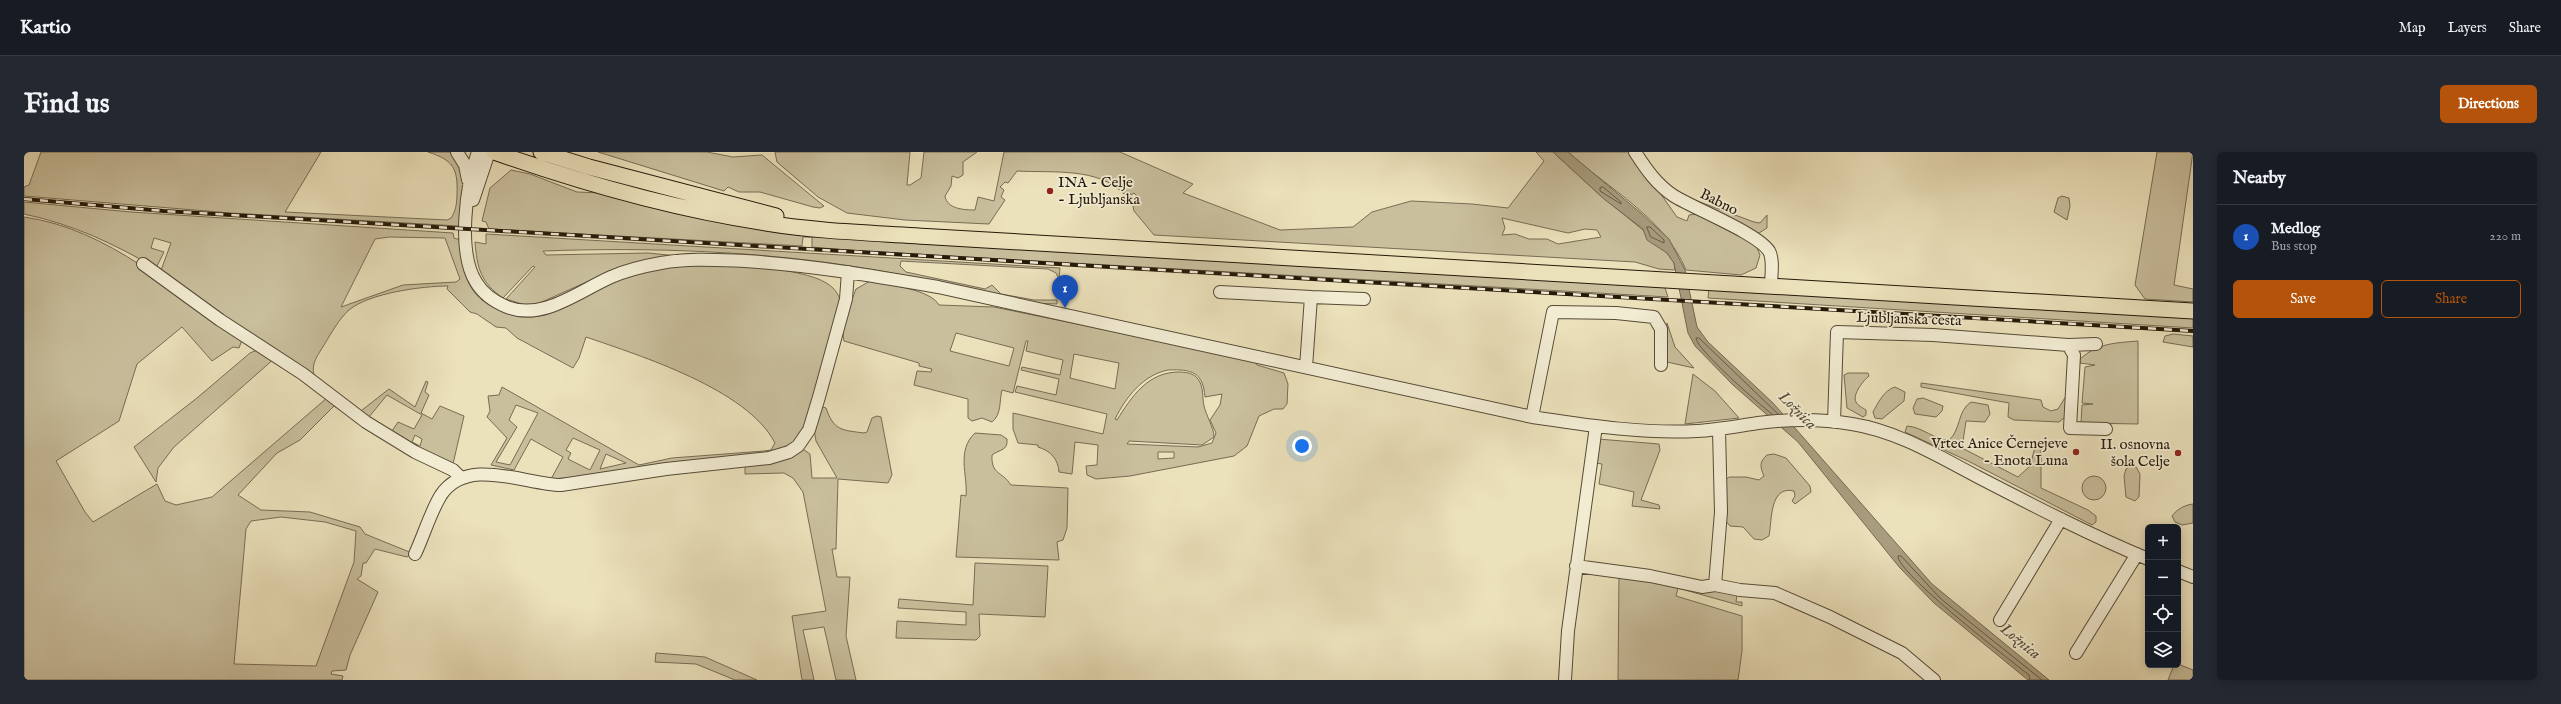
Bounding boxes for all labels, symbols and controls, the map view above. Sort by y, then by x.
text: Kartio [20,16,71,40]
text: Map [2399,19,2426,37]
text: Layers [2448,19,2487,37]
text: Share [2509,19,2541,37]
button: Directions [2440,85,2537,123]
text: Find us [24,87,110,122]
text: Nearby [2233,168,2286,189]
place label: INA - Celje - Ljubljanska [1058,173,1141,209]
street label: Babno [1697,184,1741,220]
marker: INA - Celje - Ljubljanska [1045,186,1055,196]
text: Medlog [2271,219,2320,238]
text: 1 [2244,228,2248,245]
text: 220 m [2490,228,2521,245]
text: Bus stop [2271,238,2317,255]
pin: 1 [1052,275,1078,308]
button: Save [2233,280,2373,318]
button: Share [2381,280,2521,318]
street label: Ljubljanska cesta [1856,308,1962,330]
water label: Ložnica [1773,387,1820,434]
place label: Vrtec Anice Černejeve - Enota Luna [1930,434,2069,470]
place label: II. osnovna šola Celje [2100,435,2171,471]
your location [1292,436,1312,456]
marker: Vrtec Anice Černejeve - Enota Luna [2071,447,2081,457]
marker: II. osnovna šola Celje [2173,448,2183,458]
map controls [2145,524,2181,668]
button: + [2145,524,2181,560]
button: − [2145,560,2181,596]
button: locate [2145,596,2181,632]
water label: Ložnica [1995,619,2044,664]
button: layers [2145,632,2181,668]

